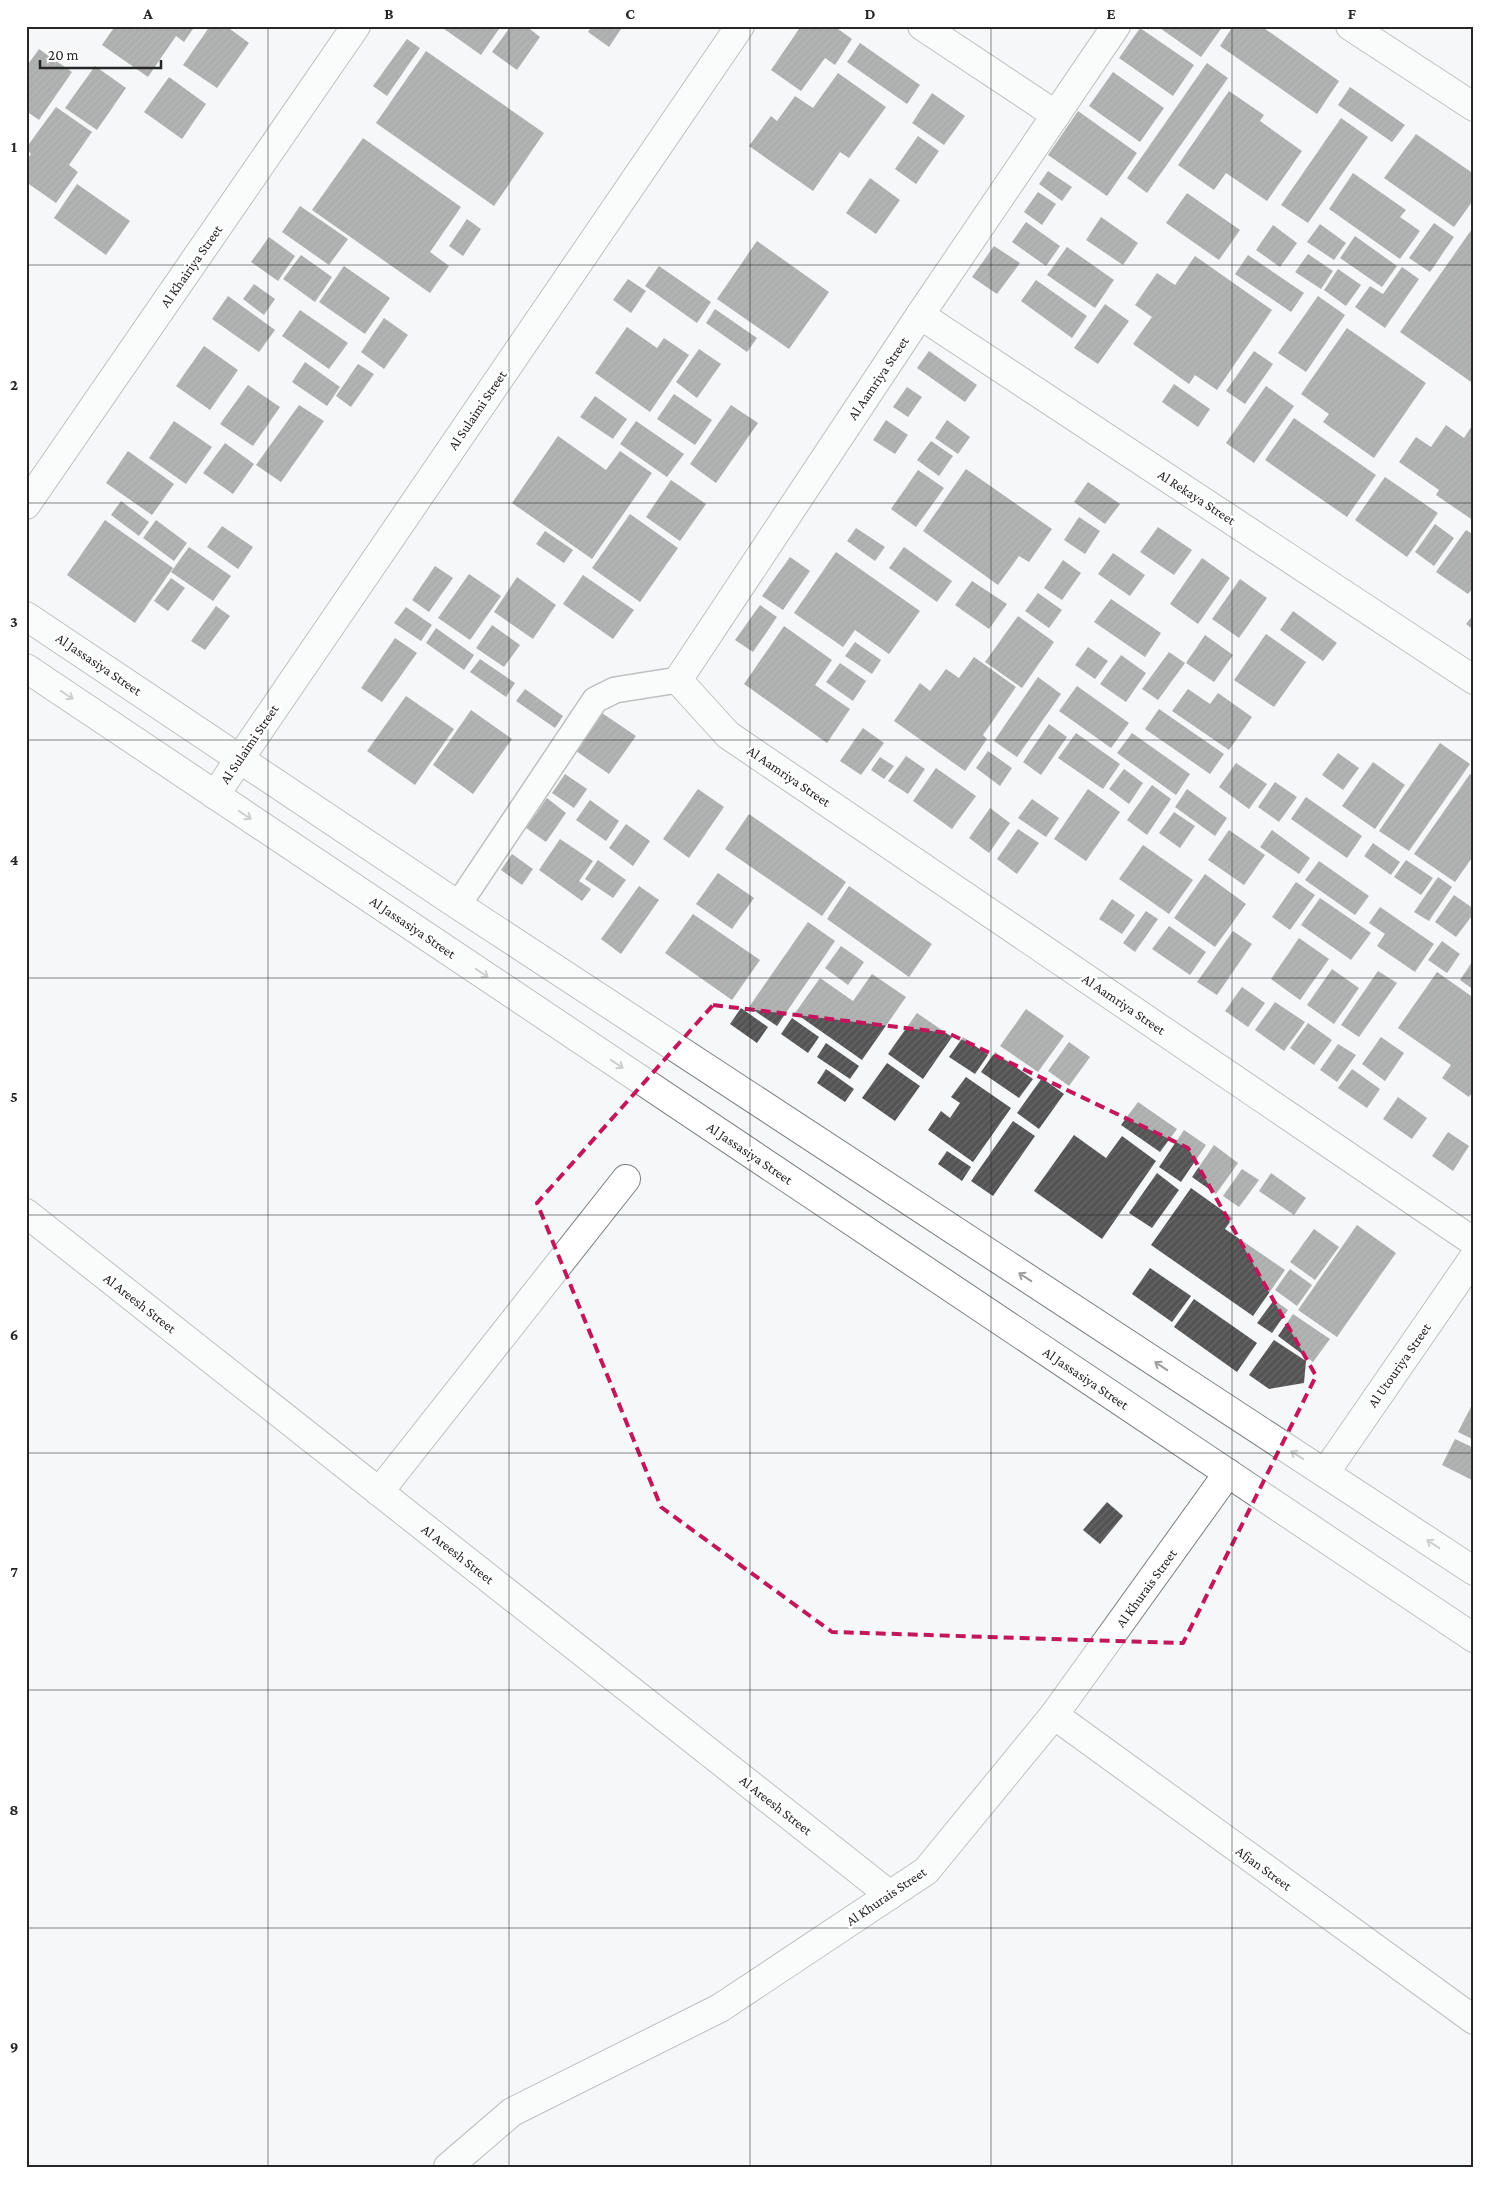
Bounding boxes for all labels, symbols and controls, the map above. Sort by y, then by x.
text: A [142,5,153,22]
text: B [384,5,394,22]
text: C [625,5,635,22]
text: D [864,5,876,22]
text: E [1106,5,1116,22]
text: F [1348,5,1357,22]
scale bar [40,38,161,70]
text: 20 m [48,47,79,63]
text: 1 [11,138,17,155]
street label: Al Khairiya Street [157,221,226,310]
street label: Al Aamriya Street [844,333,912,423]
street label: Al Sulaimi Street [445,367,510,453]
text: 2 [10,376,18,393]
street label: Al Rekaya Street [1155,466,1239,528]
text: 3 [10,613,18,630]
street label: Al Jassasiya Street [53,629,145,699]
one-way arrow [59,690,73,700]
street label: Al Sulaimi Street [217,701,282,787]
street label: Al Aamriya Street [744,742,834,810]
one-way arrow [238,810,252,820]
text: 4 [10,851,19,868]
street label: Al Jassasiya Street [367,892,459,962]
one-way arrow [475,968,489,979]
street label: Al Aamriya Street [1079,970,1169,1038]
one-way arrow [610,1059,624,1069]
text: 5 [10,1088,18,1105]
street label: Al Jassasiya Street [704,1118,796,1188]
street label: Al Areesh Street [101,1270,180,1337]
one-way arrow [1019,1271,1033,1281]
street label: Al Utouriya Street [1364,1320,1434,1410]
text: 6 [10,1326,18,1343]
street label: Al Jassasiya Street [1040,1343,1132,1413]
one-way arrow [1155,1360,1169,1370]
one-way arrow [1291,1449,1305,1459]
street label: Al Areesh Street [419,1521,498,1588]
one-way arrow [1426,1539,1440,1549]
street label: Al Khurais Street [1112,1545,1180,1630]
text: 7 [10,1563,18,1580]
street label: Al Areesh Street [737,1772,816,1839]
text: 8 [9,1801,19,1818]
street label: Afjan Street [1232,1842,1295,1895]
street label: Al Khurais Street [843,1863,929,1929]
text: 9 [10,2038,18,2055]

